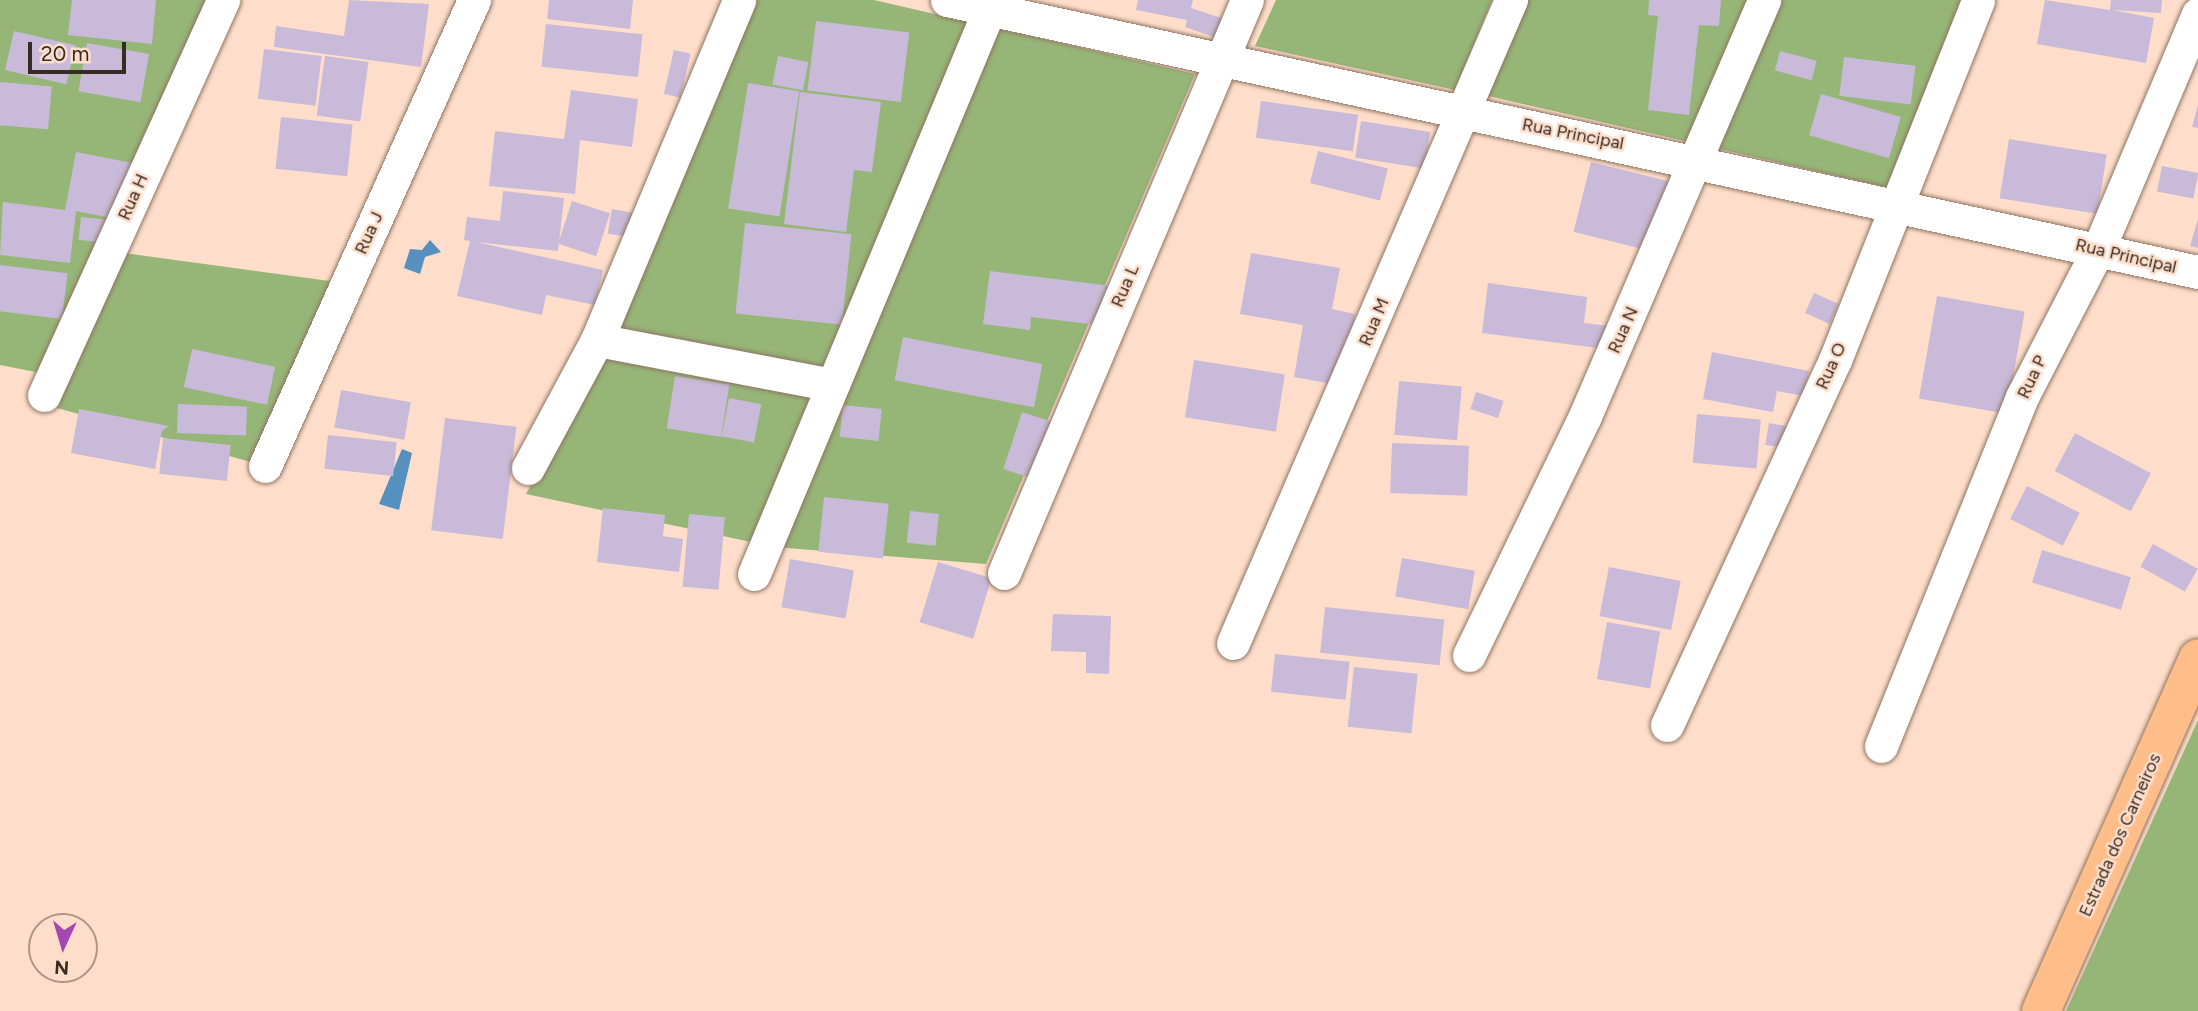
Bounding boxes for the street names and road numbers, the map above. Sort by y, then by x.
street label: Rua Principal [1520,114,1626,154]
street label: Rua H [113,170,153,224]
street label: Rua J [350,208,388,258]
street label: Rua Principal [2073,234,2179,278]
street label: Rua L [1106,261,1144,311]
street label: Rua M [1354,295,1394,349]
street label: Rua N [1603,303,1643,357]
street label: Rua O [1811,339,1851,393]
street label: Rua P [2013,352,2051,402]
street label: Estrada dos Carneiros [2074,750,2166,920]

